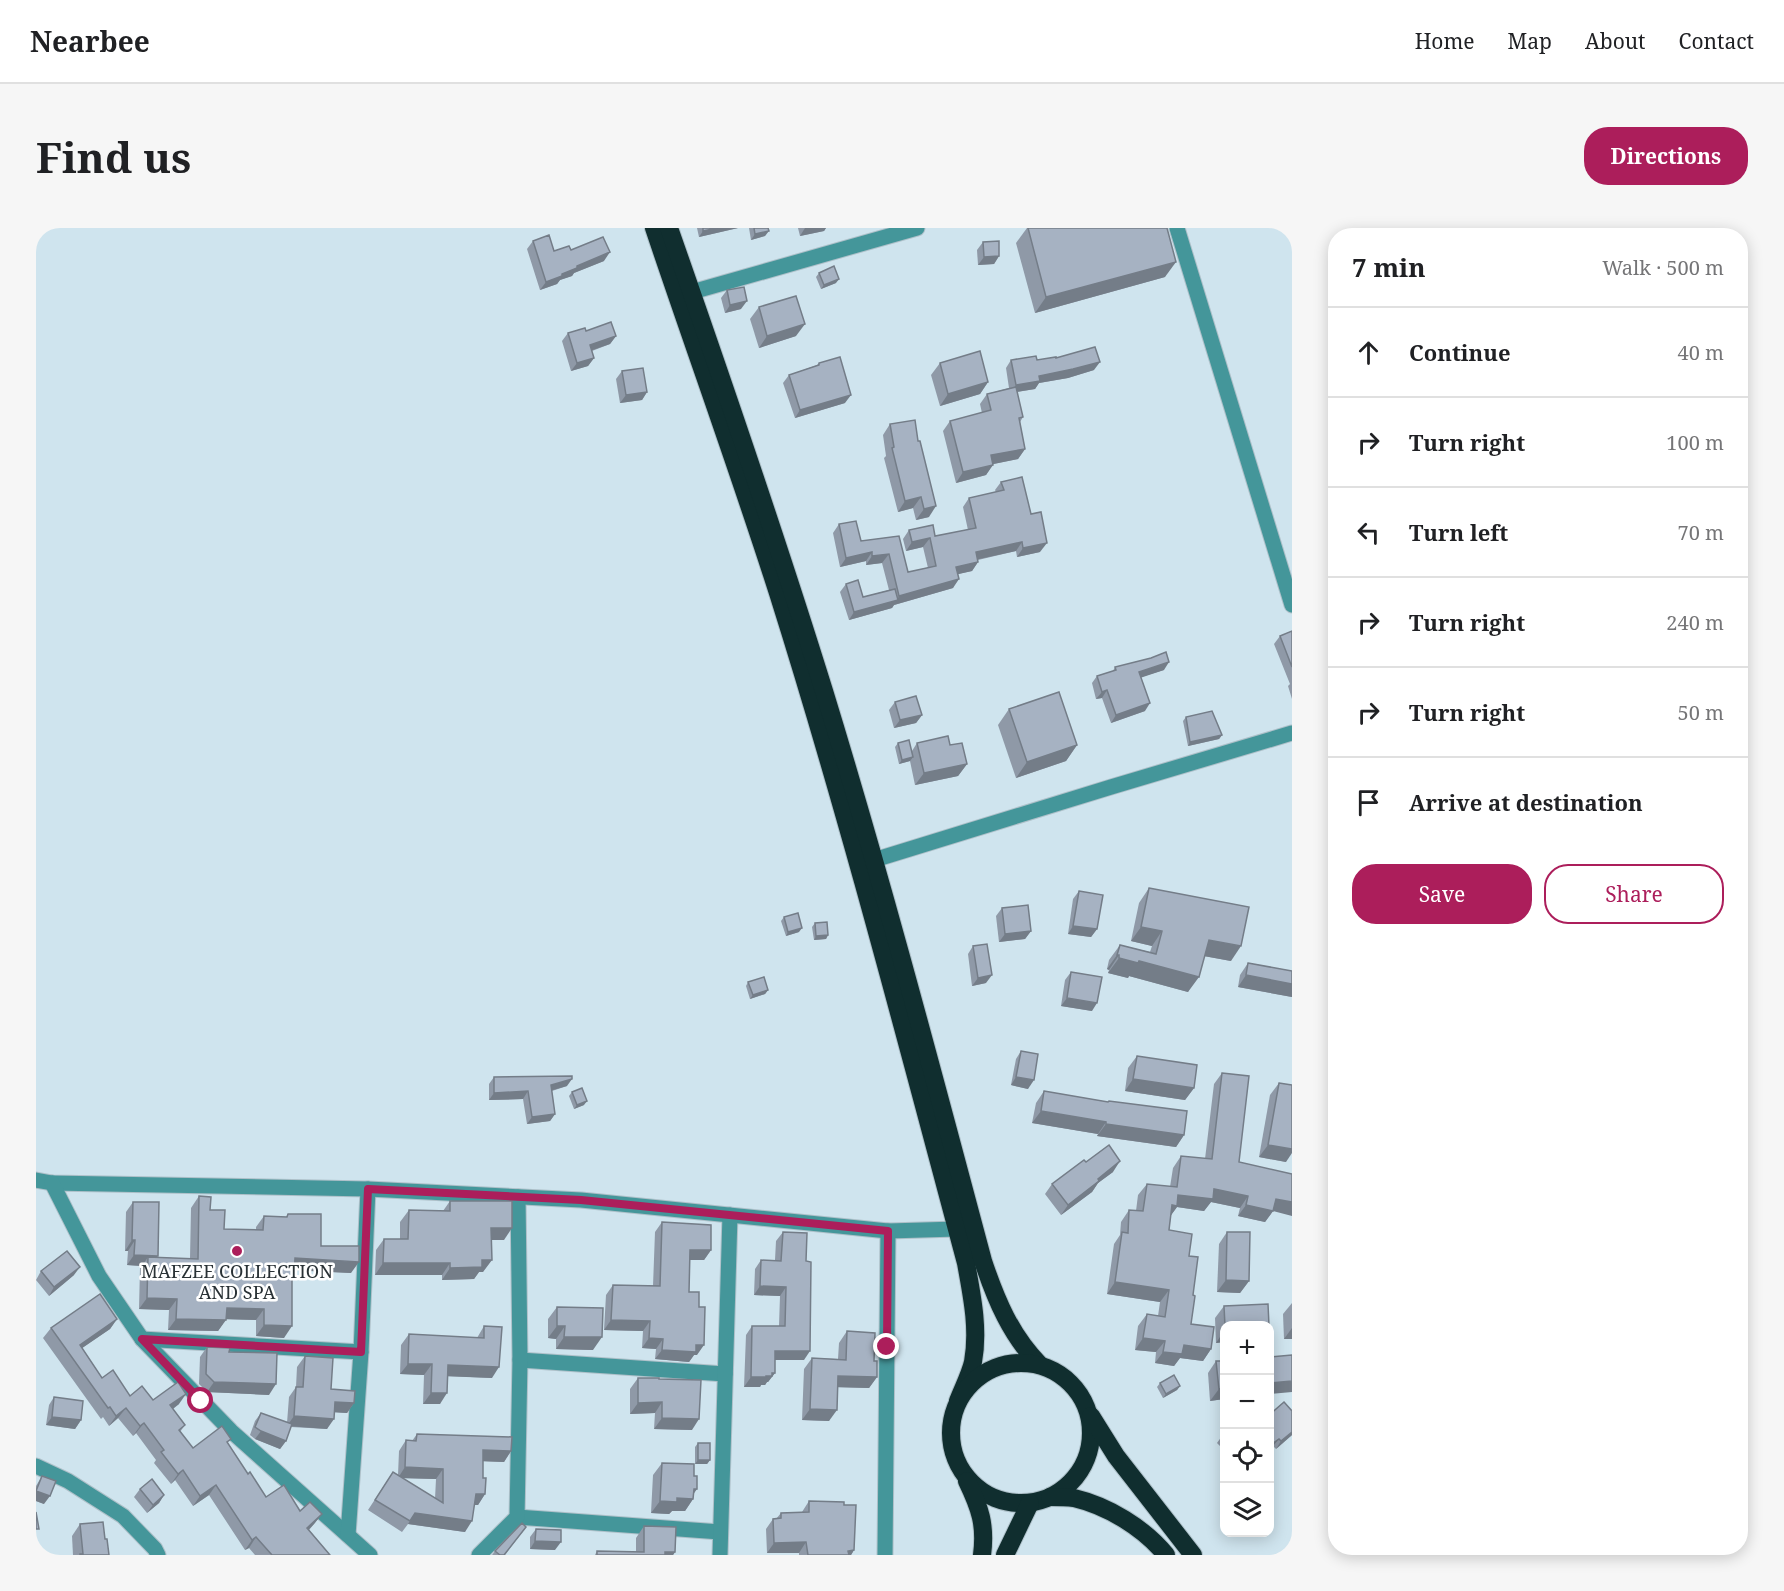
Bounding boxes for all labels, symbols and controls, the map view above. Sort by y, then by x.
text: Nearbee [30,22,150,60]
text: Home [1415,27,1475,55]
text: Map [1508,27,1552,55]
text: About [1585,27,1646,55]
text: Contact [1679,27,1754,55]
button: Directions [1584,127,1748,185]
text: Find us [36,128,191,185]
text: 7 min [1352,249,1426,285]
text: Walk · 500 m [1602,254,1724,281]
icon: ahead [1352,336,1385,369]
text: Continue [1409,337,1511,367]
text: 40 m [1678,339,1724,366]
icon: right [1352,426,1385,459]
text: Turn right [1409,427,1525,457]
text: 100 m [1666,429,1724,456]
icon: left [1352,516,1385,549]
text: Turn left [1409,517,1508,547]
text: 70 m [1678,519,1724,546]
icon: right [1352,606,1385,639]
text: Turn right [1409,607,1525,637]
text: 240 m [1666,609,1724,636]
icon: right [1352,696,1385,729]
text: Turn right [1409,697,1525,727]
text: 50 m [1678,699,1724,726]
icon: arrive [1352,786,1385,819]
text: Arrive at destination [1409,787,1643,817]
button: Save [1352,864,1532,924]
button: Share [1544,864,1724,924]
marker: MAFZEE COLLECTION AND SPA [230,1244,244,1258]
place label: MAFZEE COLLECTION AND SPA [141,1259,333,1304]
map controls [1220,1321,1274,1537]
button: + [1220,1321,1274,1375]
route end [873,1333,899,1359]
button: − [1220,1375,1274,1429]
route start [187,1387,213,1413]
button: locate [1220,1429,1274,1483]
button: layers [1220,1483,1274,1537]

